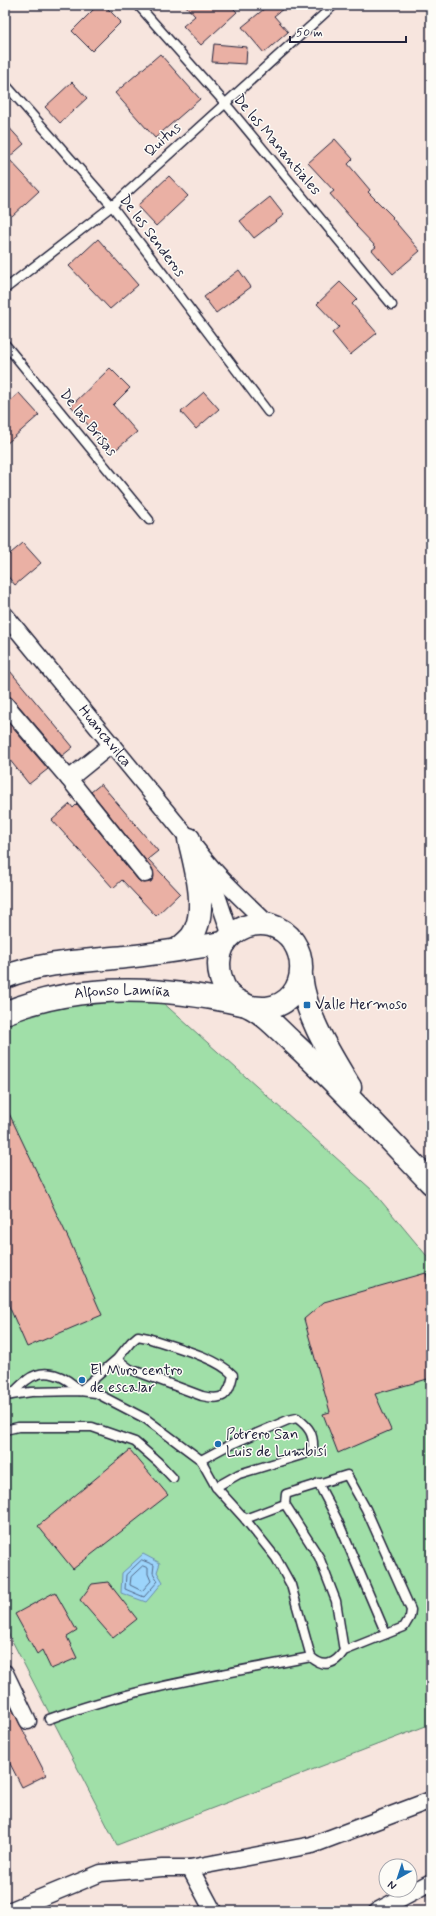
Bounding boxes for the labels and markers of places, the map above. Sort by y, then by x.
place label: Valle Hermoso [315,995,407,1015]
marker: Valle Hermoso [302,1000,312,1010]
place label: El Muro centro de escalar [90,1361,183,1398]
marker: El Muro centro de escalar [77,1375,87,1385]
place label: Potrero San Luis de Lumbisí [226,1425,328,1462]
marker: Potrero San Luis de Lumbisí [213,1439,223,1449]

